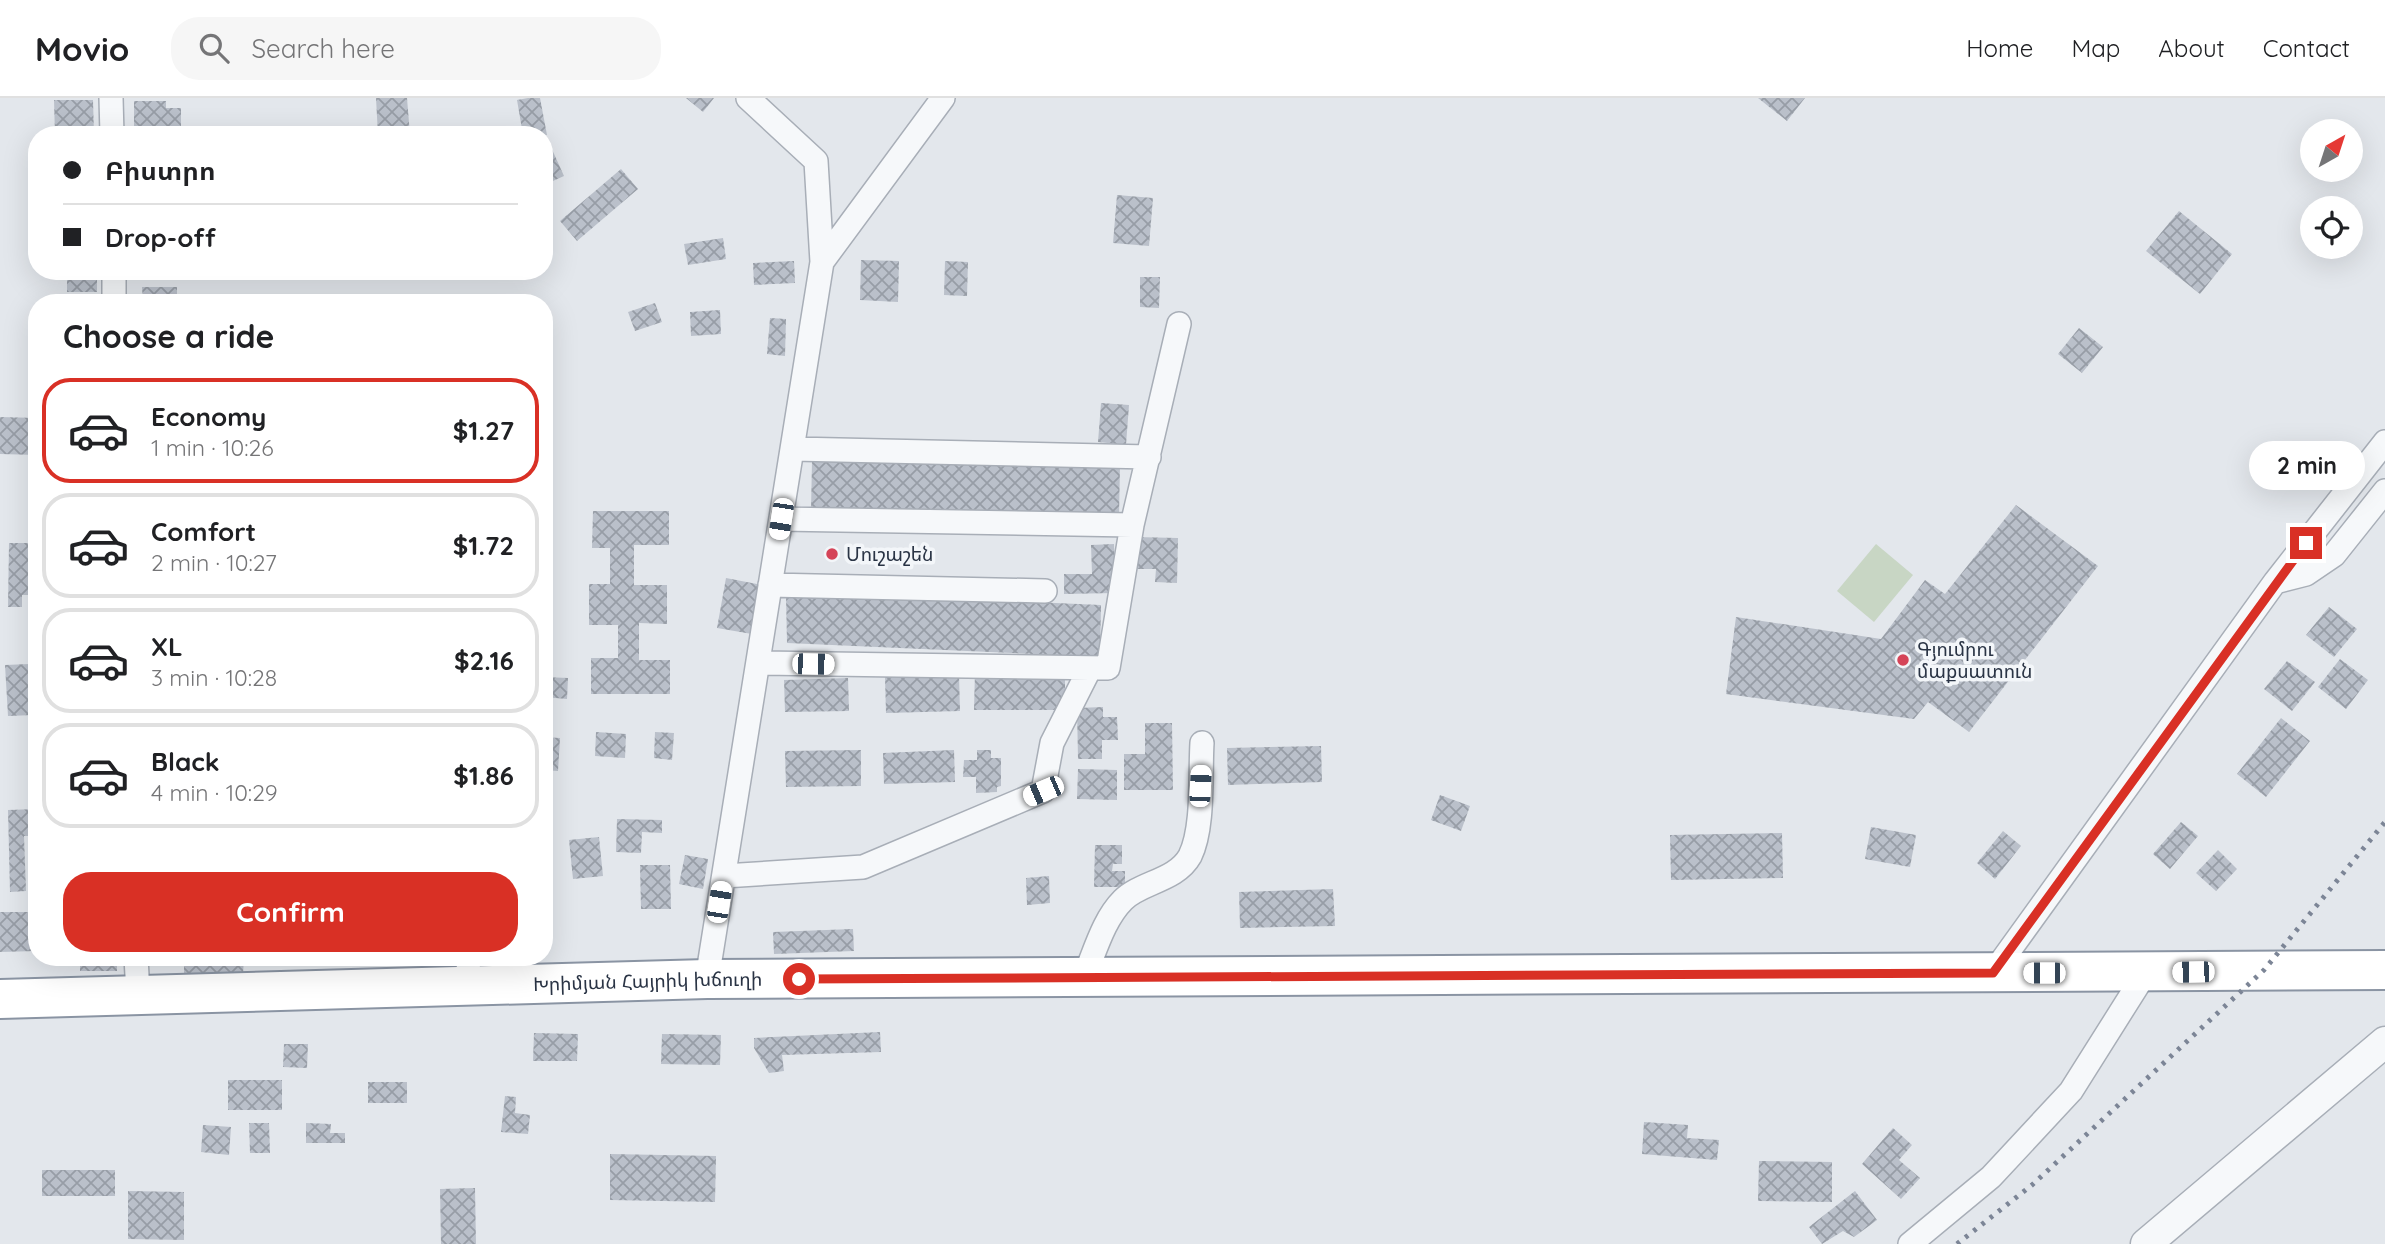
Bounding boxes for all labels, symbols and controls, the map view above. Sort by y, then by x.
search box [171,17,661,80]
text: Movio [35,28,129,69]
icon: search [195,29,233,67]
text: Search here [251,32,395,65]
text: Home [1966,33,2033,63]
text: Map [2071,33,2120,63]
text: About [2158,33,2225,63]
text: Contact [2263,33,2350,63]
north arrow [2300,119,2362,182]
map controls [2300,119,2363,259]
text: Բիստրո [105,154,216,187]
button: locate [2300,196,2363,259]
text: Drop-off [105,221,216,254]
text: Choose a ride [63,316,275,356]
icon: car [67,399,130,462]
text: Economy [151,400,266,433]
text: $1.27 [453,414,514,447]
text: 1 min · 10:26 [151,433,274,462]
callout: 2 min [2248,442,2364,490]
text: 2 min [2277,451,2337,480]
car [768,497,795,541]
icon: car [67,514,130,577]
text: Comfort [151,515,256,548]
route end [2290,527,2322,559]
text: $1.72 [453,529,514,562]
place label: Մուշաշեն [846,542,933,566]
marker: Մուշաշեն [824,546,840,562]
text: 2 min · 10:27 [151,548,277,577]
icon: car [67,629,130,692]
text: XL [151,630,183,663]
place label: Գյումրու մաքսատուն [1917,637,2032,683]
text: $2.16 [454,644,514,677]
marker: Գյումրու մաքսատուն [1895,652,1911,668]
car [792,653,835,675]
text: 3 min · 10:28 [151,663,277,692]
icon: car [67,744,130,807]
text: Black [151,745,220,778]
text: $1.86 [453,759,514,792]
car [1189,764,1212,808]
car [1020,773,1067,809]
text: 4 min · 10:29 [151,778,278,807]
button: Confirm [63,872,518,952]
car [706,880,733,924]
car [2172,961,2215,983]
route start [783,963,815,995]
car [2024,963,2066,984]
street label: Խրիմյան Հայրիկ խճուղի [533,967,762,996]

